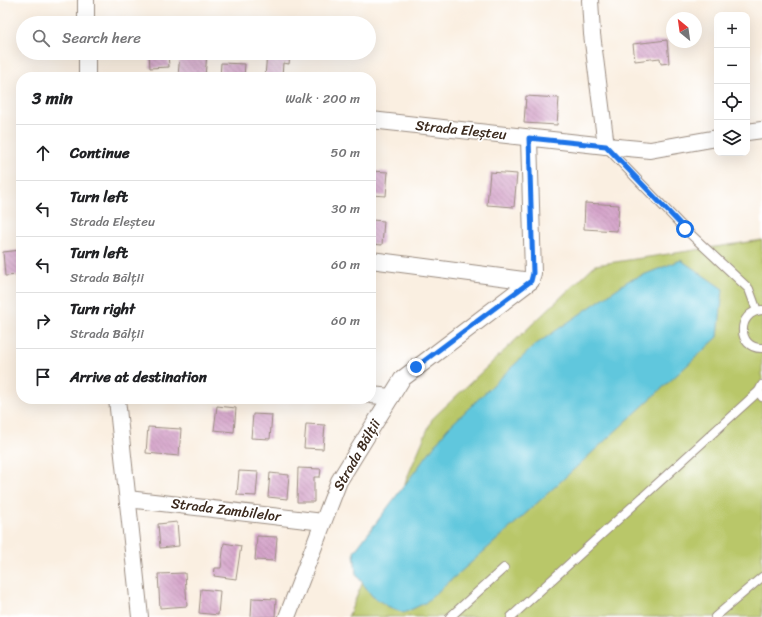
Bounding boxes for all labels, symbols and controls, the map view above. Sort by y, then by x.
north arrow [666,12,702,48]
map controls [714,12,750,156]
button: + [714,12,750,48]
search box [16,16,376,60]
text: Search here [62,25,141,51]
icon: search [30,27,52,49]
button: − [714,48,750,84]
text: 3 min [32,83,73,113]
button: locate [714,84,750,120]
text: Walk · 200 m [285,87,360,110]
street label: Strada Eleșteu [414,113,508,147]
button: layers [714,120,750,156]
text: Continue [70,140,130,166]
text: 50 m [330,141,360,164]
icon: ahead [32,142,54,164]
text: Turn left [70,184,128,210]
text: 30 m [331,197,360,220]
icon: left [32,198,54,220]
text: Strada Eleșteu [70,210,155,233]
route start [676,220,694,238]
text: Turn left [70,240,128,266]
text: 60 m [331,253,360,276]
icon: left [32,254,54,276]
text: Strada Bălții [70,266,144,289]
text: Turn right [70,296,135,322]
text: 60 m [331,309,360,332]
icon: right [32,310,54,332]
text: Strada Bălții [70,322,144,345]
route end [407,358,425,376]
text: Arrive at destination [70,364,207,390]
icon: arrive [32,366,54,388]
street label: Strada Bălții [326,413,388,496]
street label: Strada Zambilelor [170,491,284,529]

